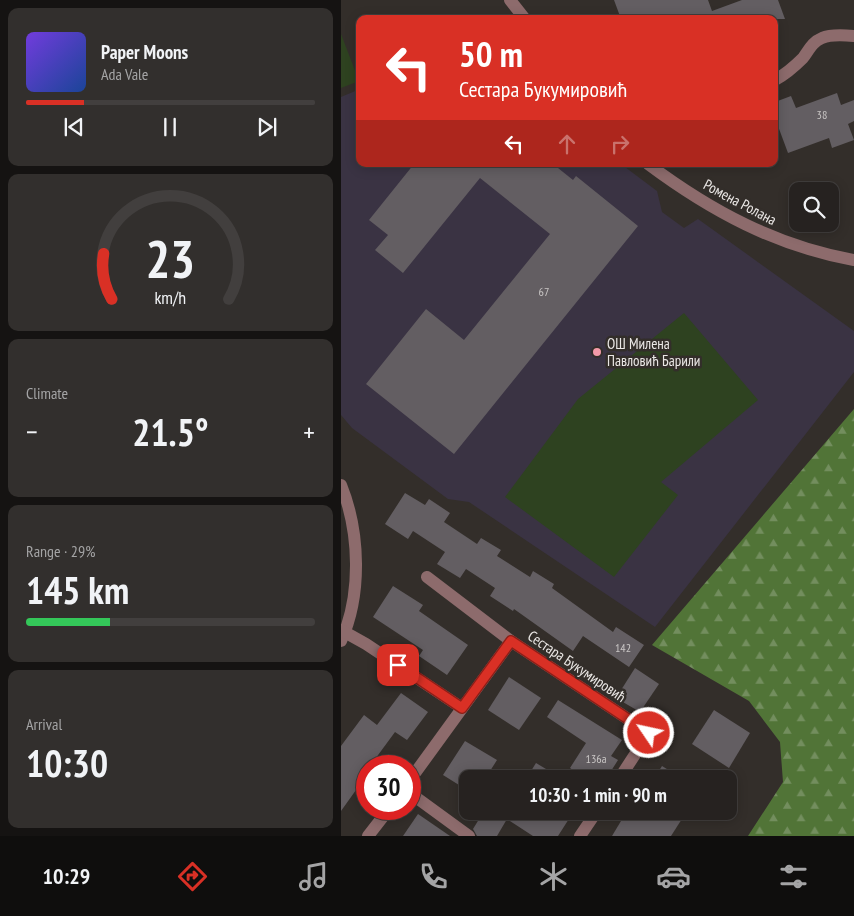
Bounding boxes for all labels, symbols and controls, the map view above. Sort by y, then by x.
text: 50 m [459,31,523,77]
icon: left [376,35,441,100]
text: Paper Moons [101,40,188,64]
text: Ada Vale [101,64,148,84]
text: Сестара Букумировић [459,75,627,103]
house number: 38 [817,107,827,122]
icon: previous [60,113,88,141]
icon: pause [156,113,184,141]
icon: next [253,113,281,141]
icon: left [500,130,528,158]
icon: ahead [553,130,581,158]
icon: right [606,130,634,158]
street label: Ромена Ролана [700,175,780,229]
map controls [789,182,839,232]
button: search [789,182,839,232]
text: 23 [146,225,195,292]
house number: 67 [539,284,549,299]
text: km/h [155,286,186,309]
place label: ОШ Милена Павловић Барили [607,334,700,370]
marker: ОШ Милена Павловић Барили [591,346,603,358]
text: Climate [26,383,68,403]
text: 21.5° [132,407,209,456]
text: − [26,413,38,450]
text: + [303,413,315,450]
text: Range · 29% [26,541,95,561]
text: 145 km [26,565,129,614]
street label: Сестара Букумировић [524,626,630,706]
house number: 142 [615,640,631,655]
pin [377,644,419,686]
icon: arrive [384,651,412,679]
position arrow [622,706,674,758]
text: Arrival [26,714,62,734]
text: 10:30 [26,738,108,787]
house number: 136a [585,751,607,766]
speed limit sign: 30 [356,755,421,820]
text: 10:30 · 1 min · 90 m [529,783,667,807]
icon: directions [175,859,210,894]
icon: music [296,859,331,894]
icon: phone [416,859,451,894]
icon: climate [536,859,571,894]
icon: car [656,859,691,894]
icon: filters [776,859,811,894]
text: 10:29 [43,862,90,890]

